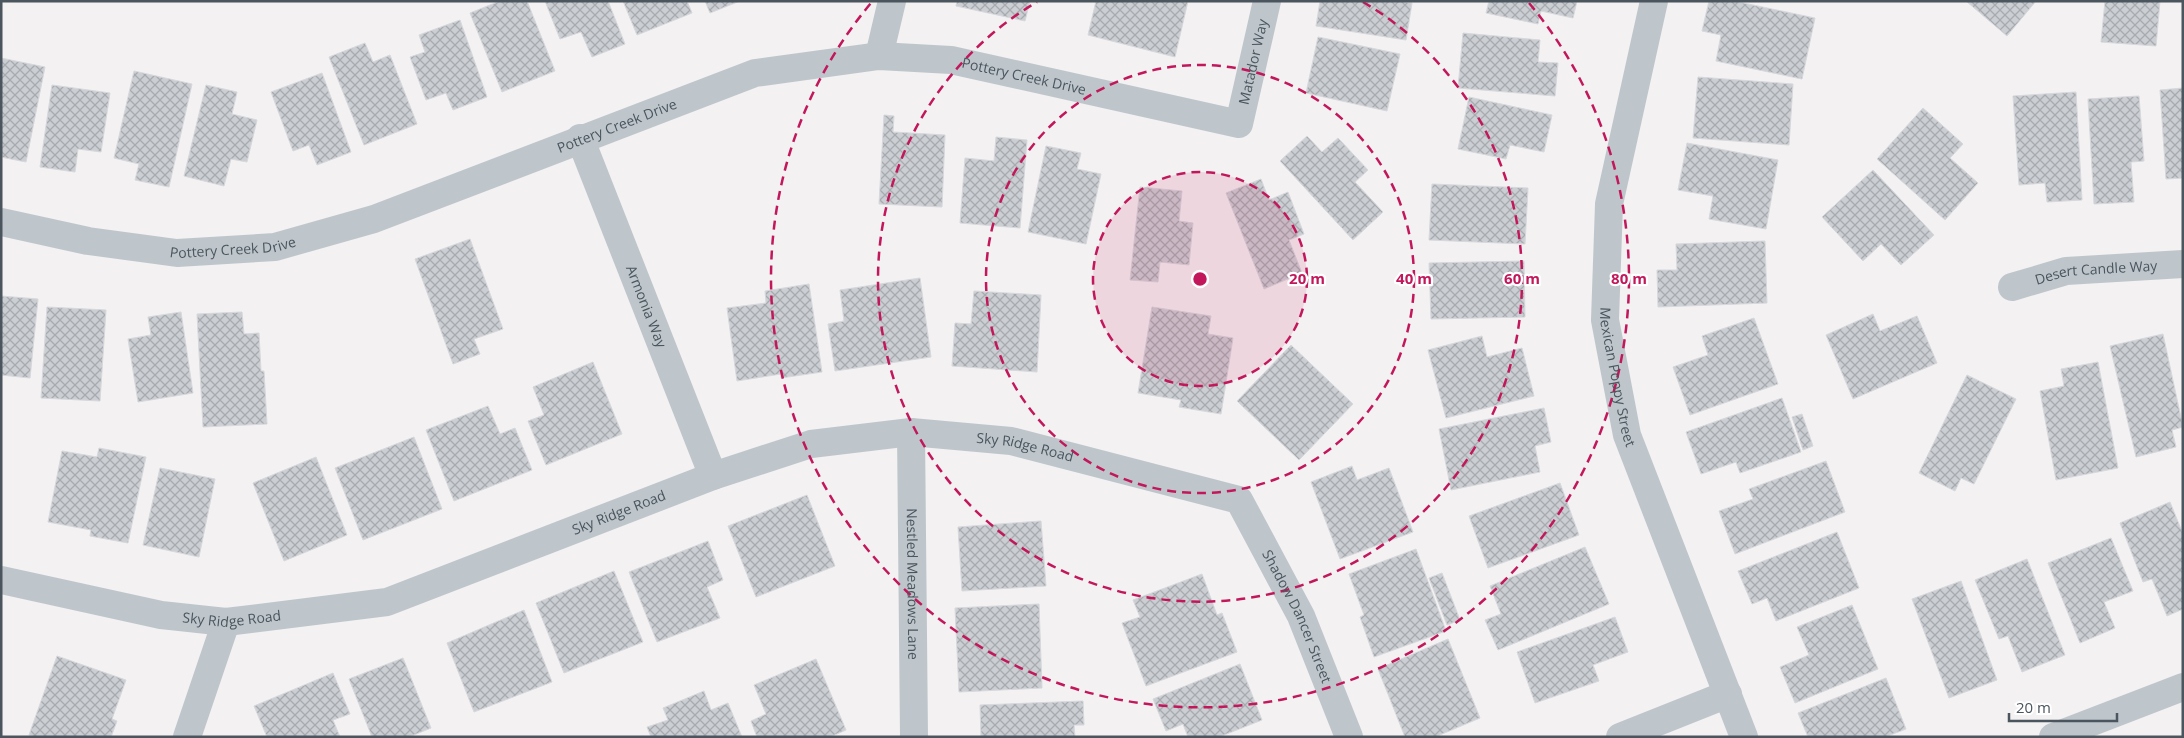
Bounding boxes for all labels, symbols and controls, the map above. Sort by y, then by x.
street label: Matador Way [1234,16,1272,106]
street label: Pottery Creek Drive [960,53,1088,99]
street label: Pottery Creek Drive [554,94,679,157]
street label: Pottery Creek Drive [169,232,298,262]
street label: Desert Candle Way [2032,255,2159,289]
street label: Armonia Way [622,262,672,351]
text: 20 m [1289,268,1325,288]
text: 40 m [1396,268,1432,288]
text: 60 m [1504,268,1540,288]
text: 80 m [1611,268,1647,288]
centre of rings [1191,270,1209,288]
street label: Mexican Poppy Street [1596,307,1641,449]
street label: Sky Ridge Road [976,428,1076,466]
street label: Sky Ridge Road [569,485,668,539]
street label: Nestled Meadows Lane [903,508,923,660]
street label: Shadow Dancer Street [1258,546,1337,686]
street label: Sky Ridge Road [182,605,282,631]
scale bar [2009,690,2116,722]
text: 20 m [2016,697,2051,717]

